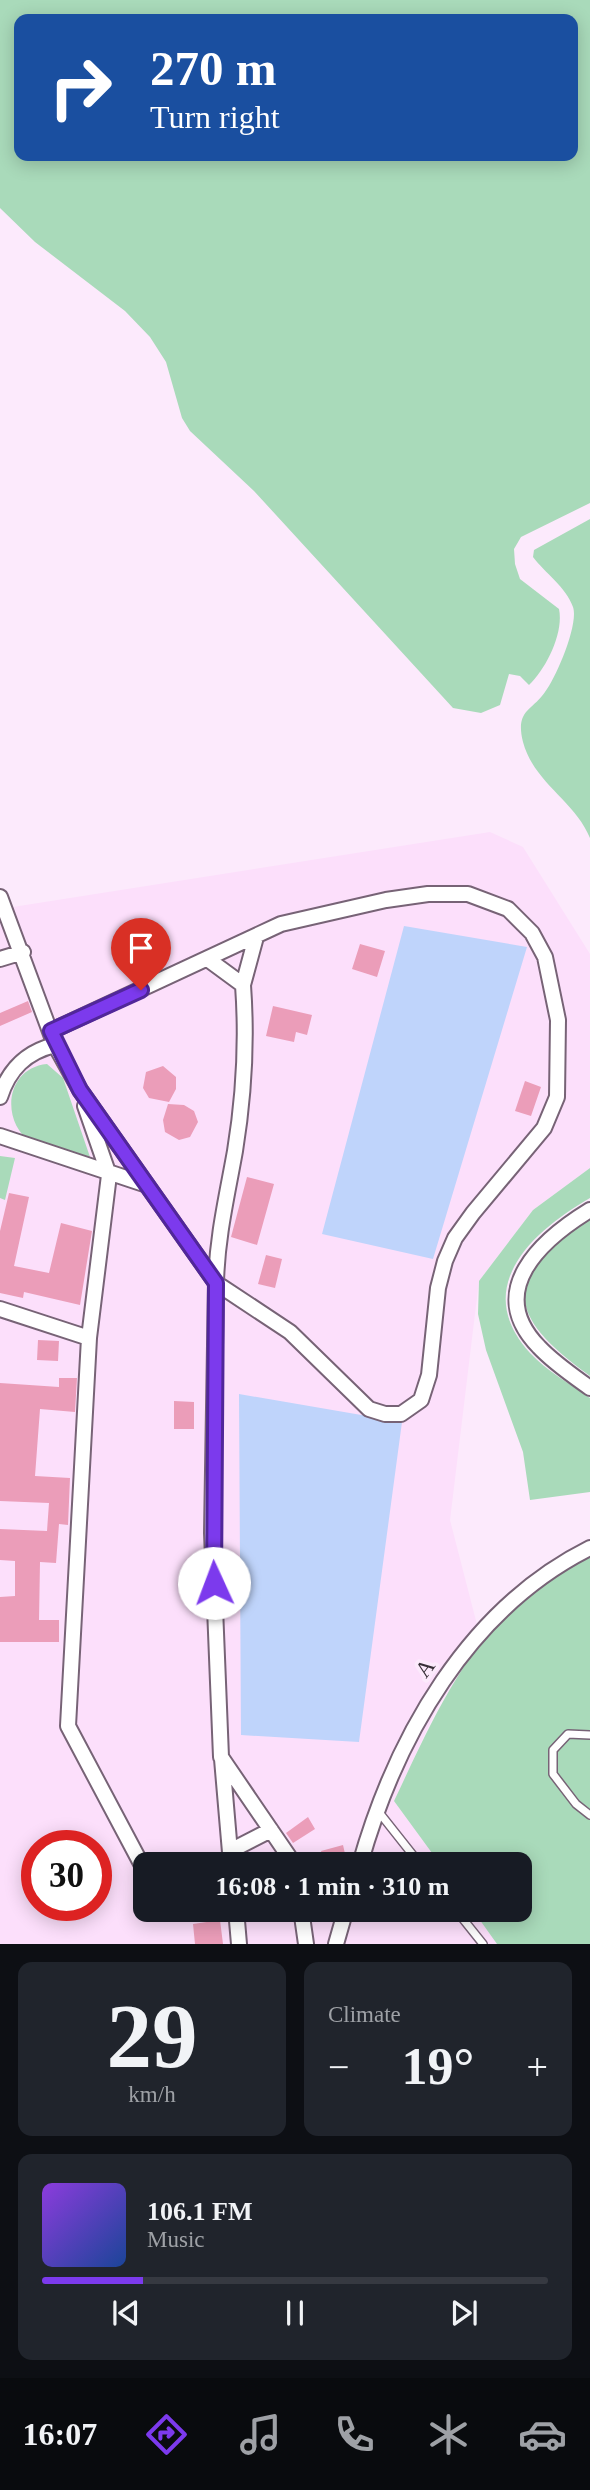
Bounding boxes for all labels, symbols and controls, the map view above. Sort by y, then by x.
text: 270 m [150,41,277,96]
icon: right [35,42,126,133]
text: Turn right [150,99,280,135]
pin [111,918,171,990]
icon: arrive [122,929,160,967]
position arrow [177,1546,251,1620]
street label: A [410,1654,440,1682]
speed limit sign: 30 [21,1830,112,1921]
text: 16:08 · 1 min · 310 m [216,1872,450,1901]
text: 29 [107,1986,198,2087]
text: Climate [328,2002,401,2027]
text: 19° [402,2038,474,2095]
text: − [328,2046,349,2088]
text: + [527,2046,548,2088]
text: km/h [128,2082,176,2107]
text: 106.1 FM [147,2197,252,2226]
text: Music [147,2227,205,2252]
icon: previous [107,2294,145,2332]
icon: pause [276,2294,314,2332]
icon: next [445,2294,483,2332]
icon: directions [142,2410,191,2459]
icon: music [236,2410,285,2459]
icon: phone [330,2410,379,2459]
icon: climate [424,2410,473,2459]
icon: car [518,2410,567,2459]
text: 16:07 [23,2416,97,2452]

